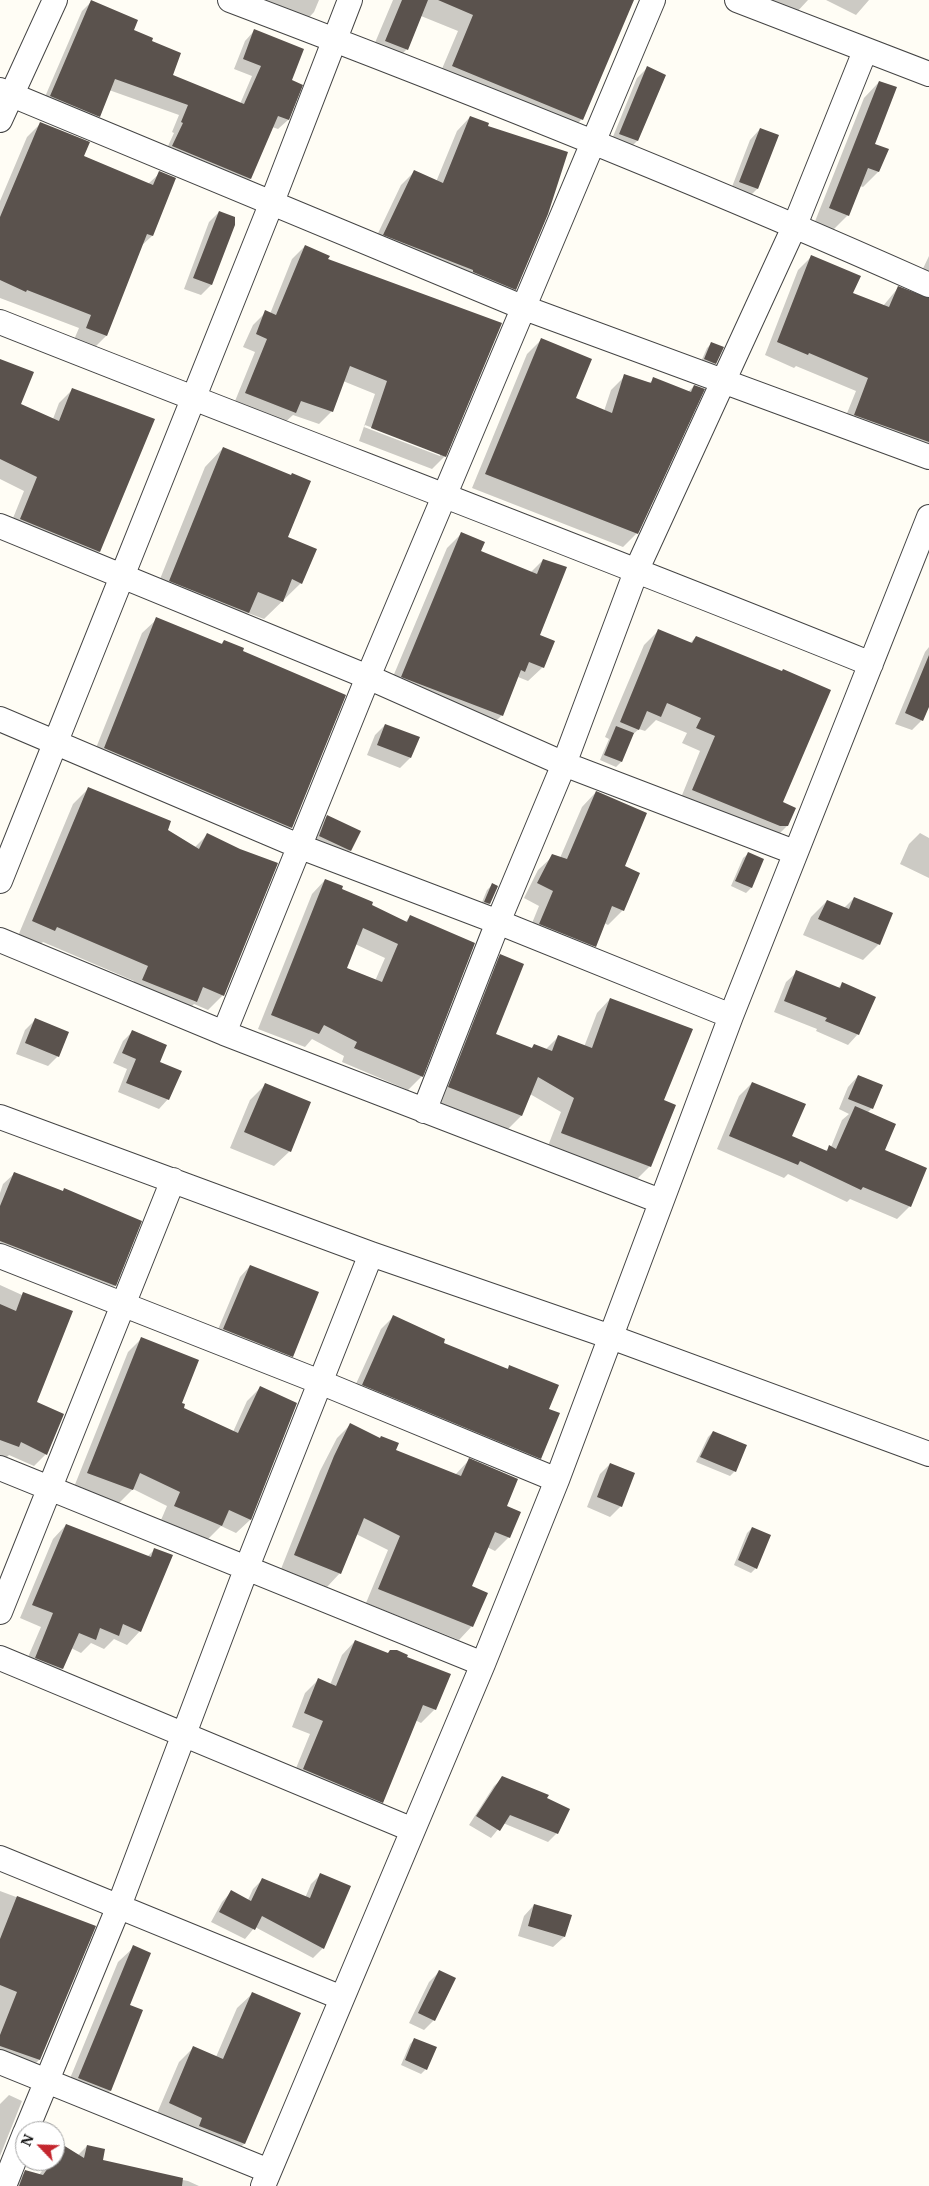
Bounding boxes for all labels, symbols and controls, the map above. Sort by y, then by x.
north arrow [15,2121,65,2171]
text: N [17,2132,38,2149]

